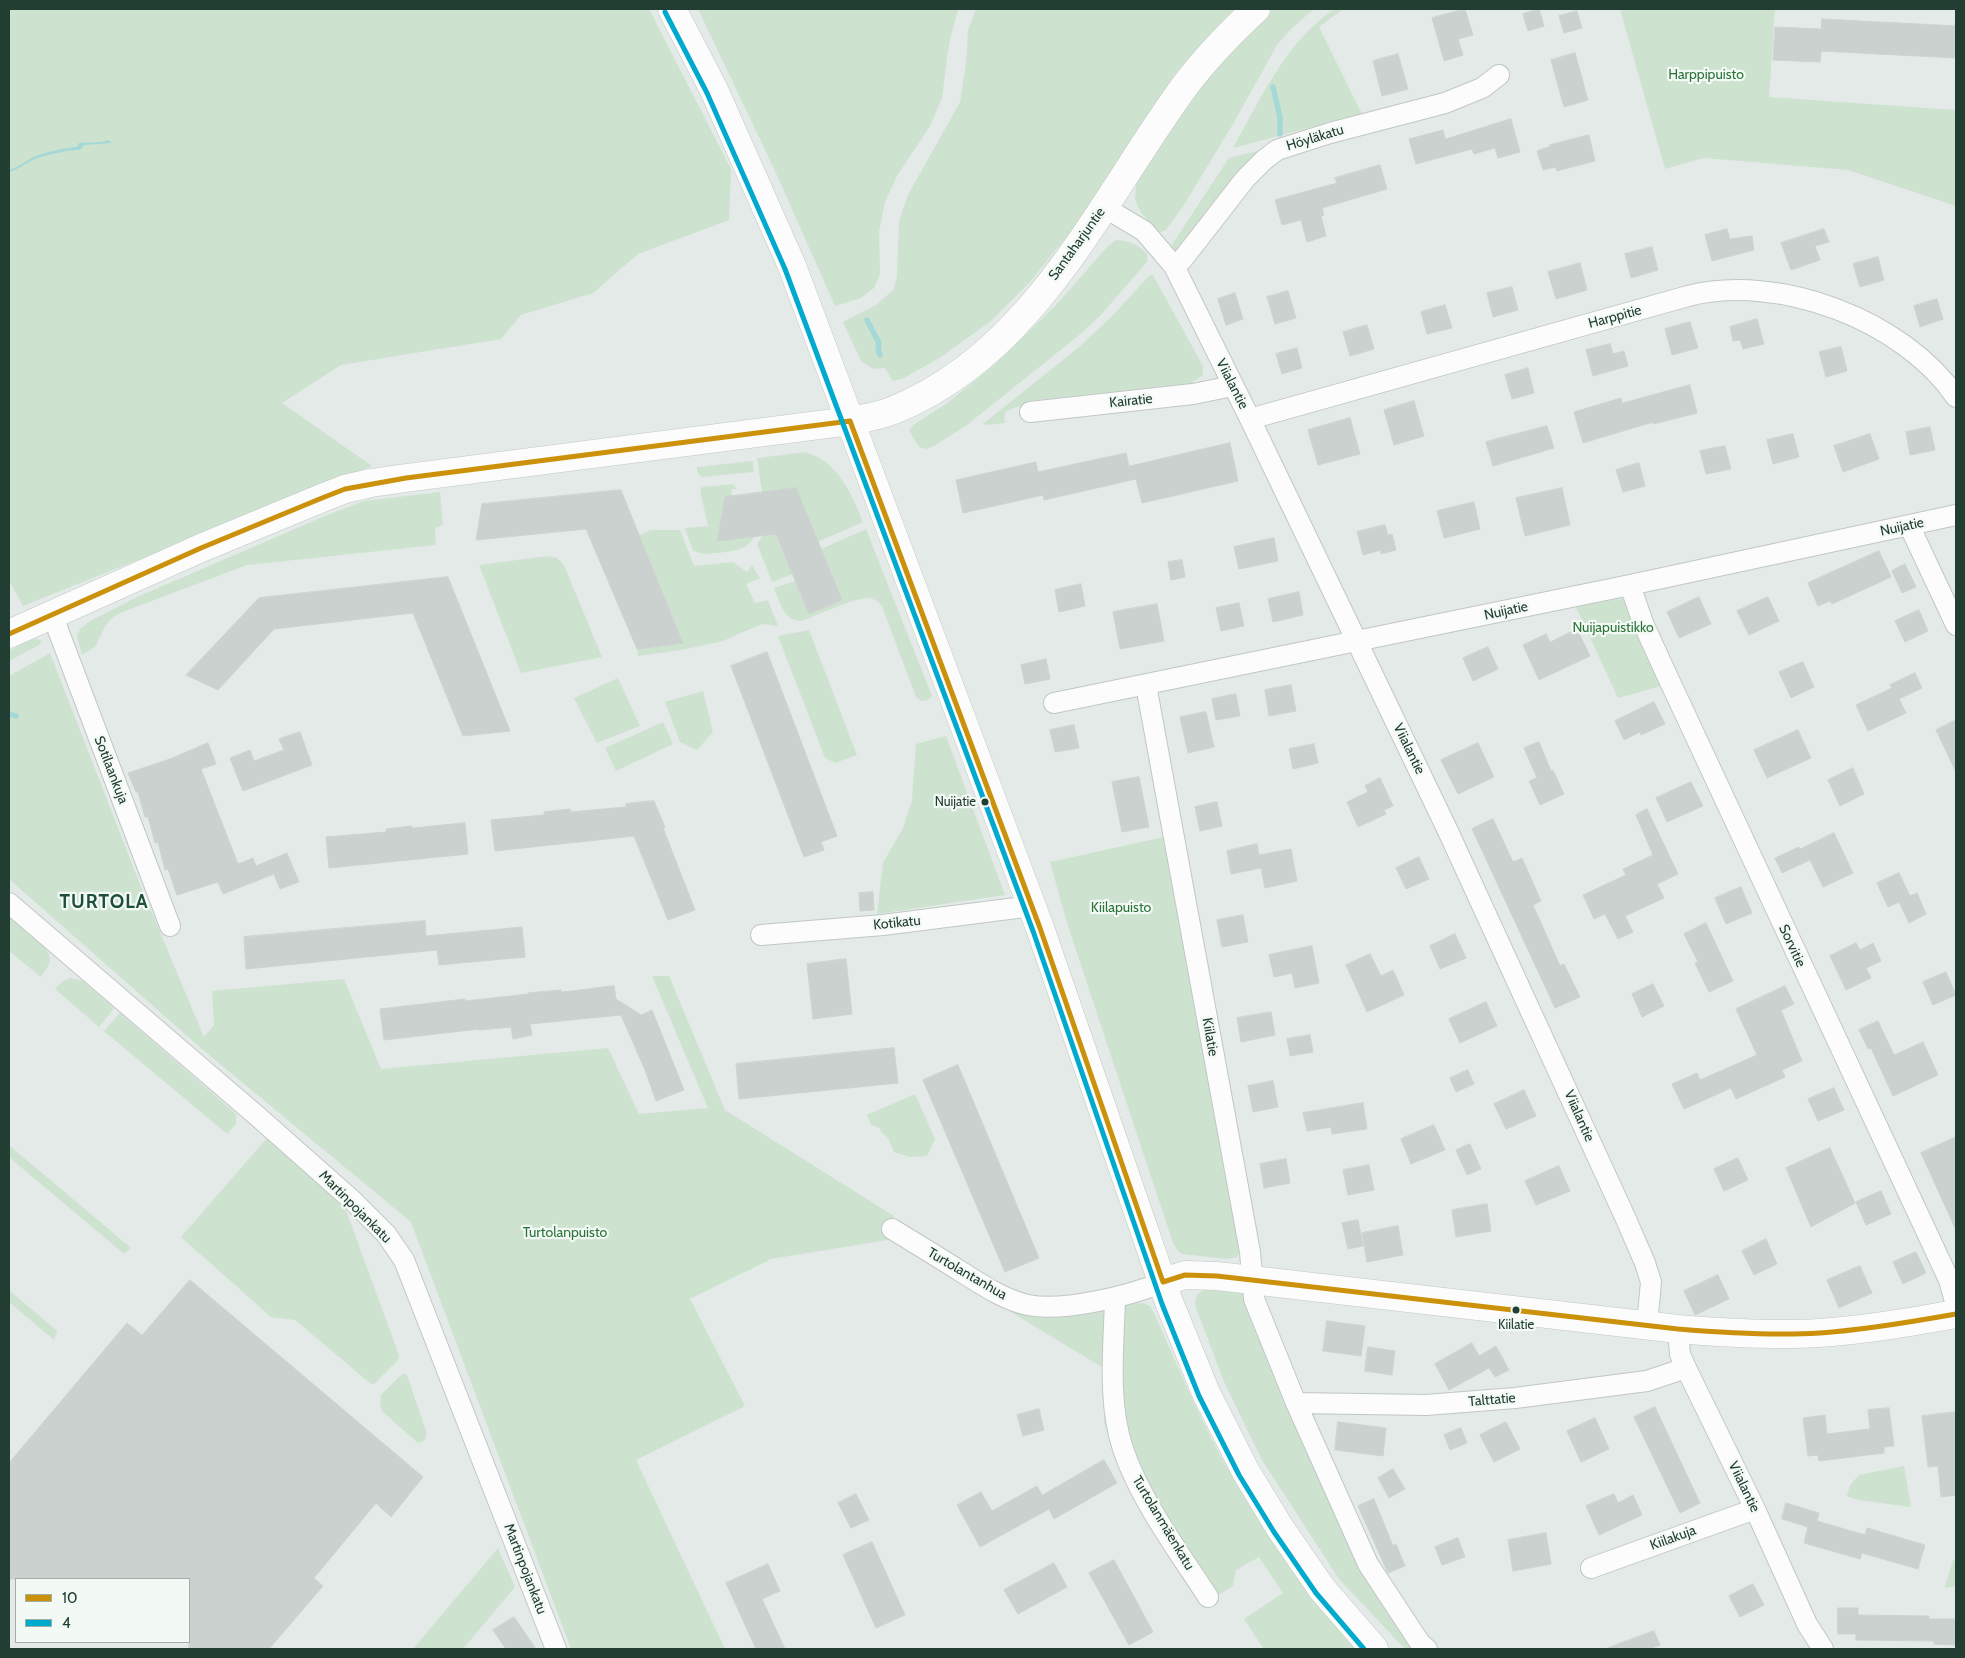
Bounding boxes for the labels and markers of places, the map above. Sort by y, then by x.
place label: Nuijatie [935,794,976,810]
marker: Nuijatie [980,797,990,807]
marker: Kiilatie [1511,1305,1521,1315]
place label: Kiilatie [1498,1317,1534,1333]

